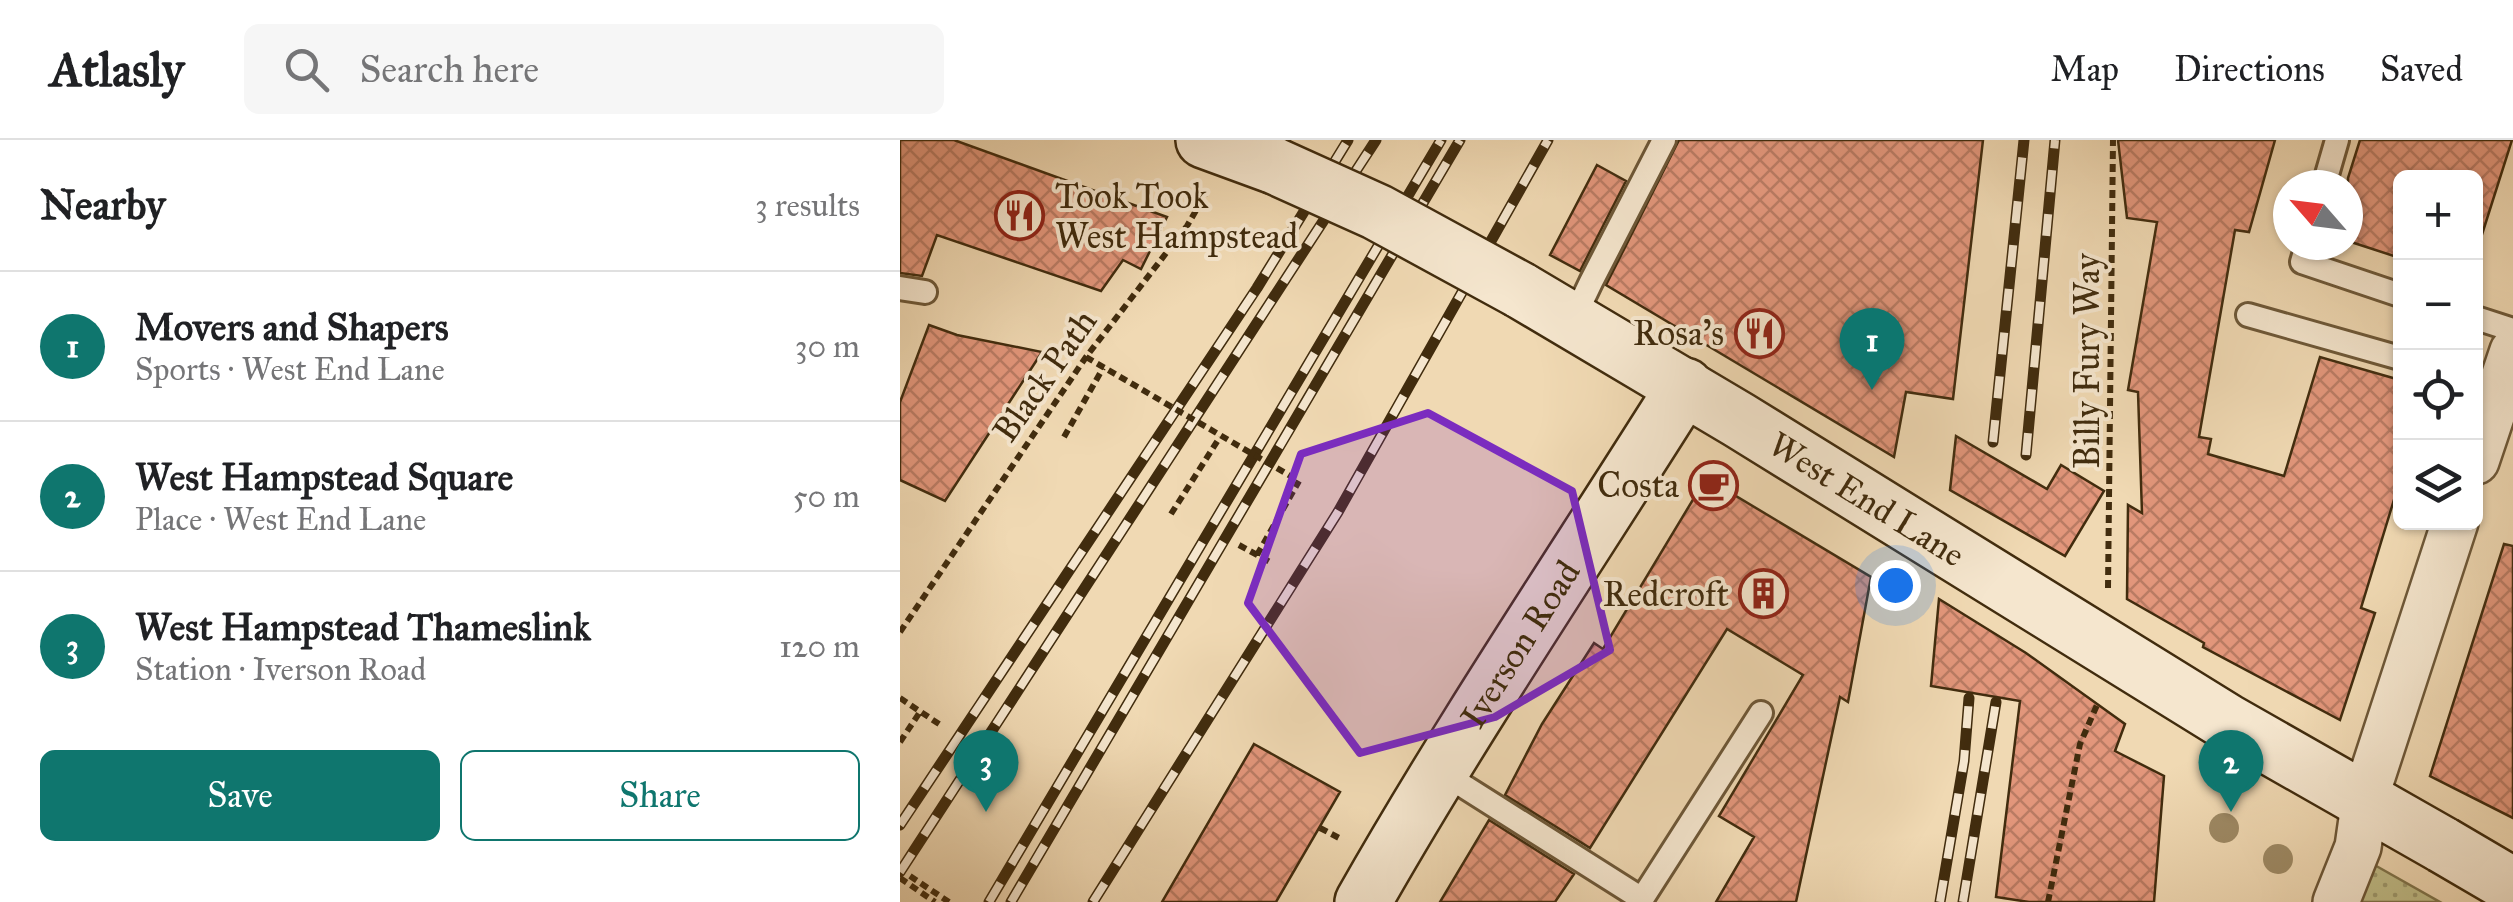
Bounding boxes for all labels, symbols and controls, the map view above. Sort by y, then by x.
search box [244,24,944,114]
text: Atlasly [50,40,184,99]
icon: search [279,42,334,97]
text: Search here [359,46,539,92]
text: Map [2051,48,2119,91]
text: Directions [2174,48,2325,91]
text: Saved [2380,48,2463,91]
north arrow [2273,170,2363,260]
map controls [2393,170,2483,530]
button: + [2393,170,2483,260]
place label: Took Took West Hampstead [1055,175,1299,258]
text: Nearby [40,179,165,231]
text: 3 results [755,186,860,225]
restaurant icon: Took Took West Hampstead [994,190,1046,242]
street label: Billy Fury Way [2066,253,2109,469]
button: − [2393,260,2483,350]
street label: Black Path [984,301,1106,451]
text: Movers and Shapers [135,304,449,350]
restaurant icon: Rosa's [1733,307,1785,359]
pin: 1 [1840,308,1904,390]
place label: Rosa's [1633,312,1724,355]
text: 1 [66,327,79,366]
text: 30 m [795,327,860,366]
text: Sports · West End Lane [135,350,445,389]
button: locate [2393,350,2483,440]
street label: West End Lane [1761,422,1973,576]
button: layers [2393,440,2483,530]
text: West Hampstead Square [135,454,513,500]
cafe icon: Costa [1688,459,1740,511]
place label: Costa [1597,464,1679,507]
text: 2 [65,477,80,516]
text: 50 m [793,477,860,516]
text: Place · West End Lane [135,500,426,539]
street label: Iverson Road [1451,552,1590,736]
your location [1870,560,1921,611]
building icon: Redcroft [1738,568,1790,620]
place label: Redcroft [1603,573,1729,616]
text: West Hampstead Thameslink [135,604,591,650]
text: 3 [66,627,79,666]
text: 120 m [779,627,860,666]
text: Station · Iverson Road [135,650,426,689]
pin: 3 [954,730,1018,812]
pin: 2 [2198,730,2264,812]
button: Save [40,750,440,841]
button: Share [460,750,860,841]

